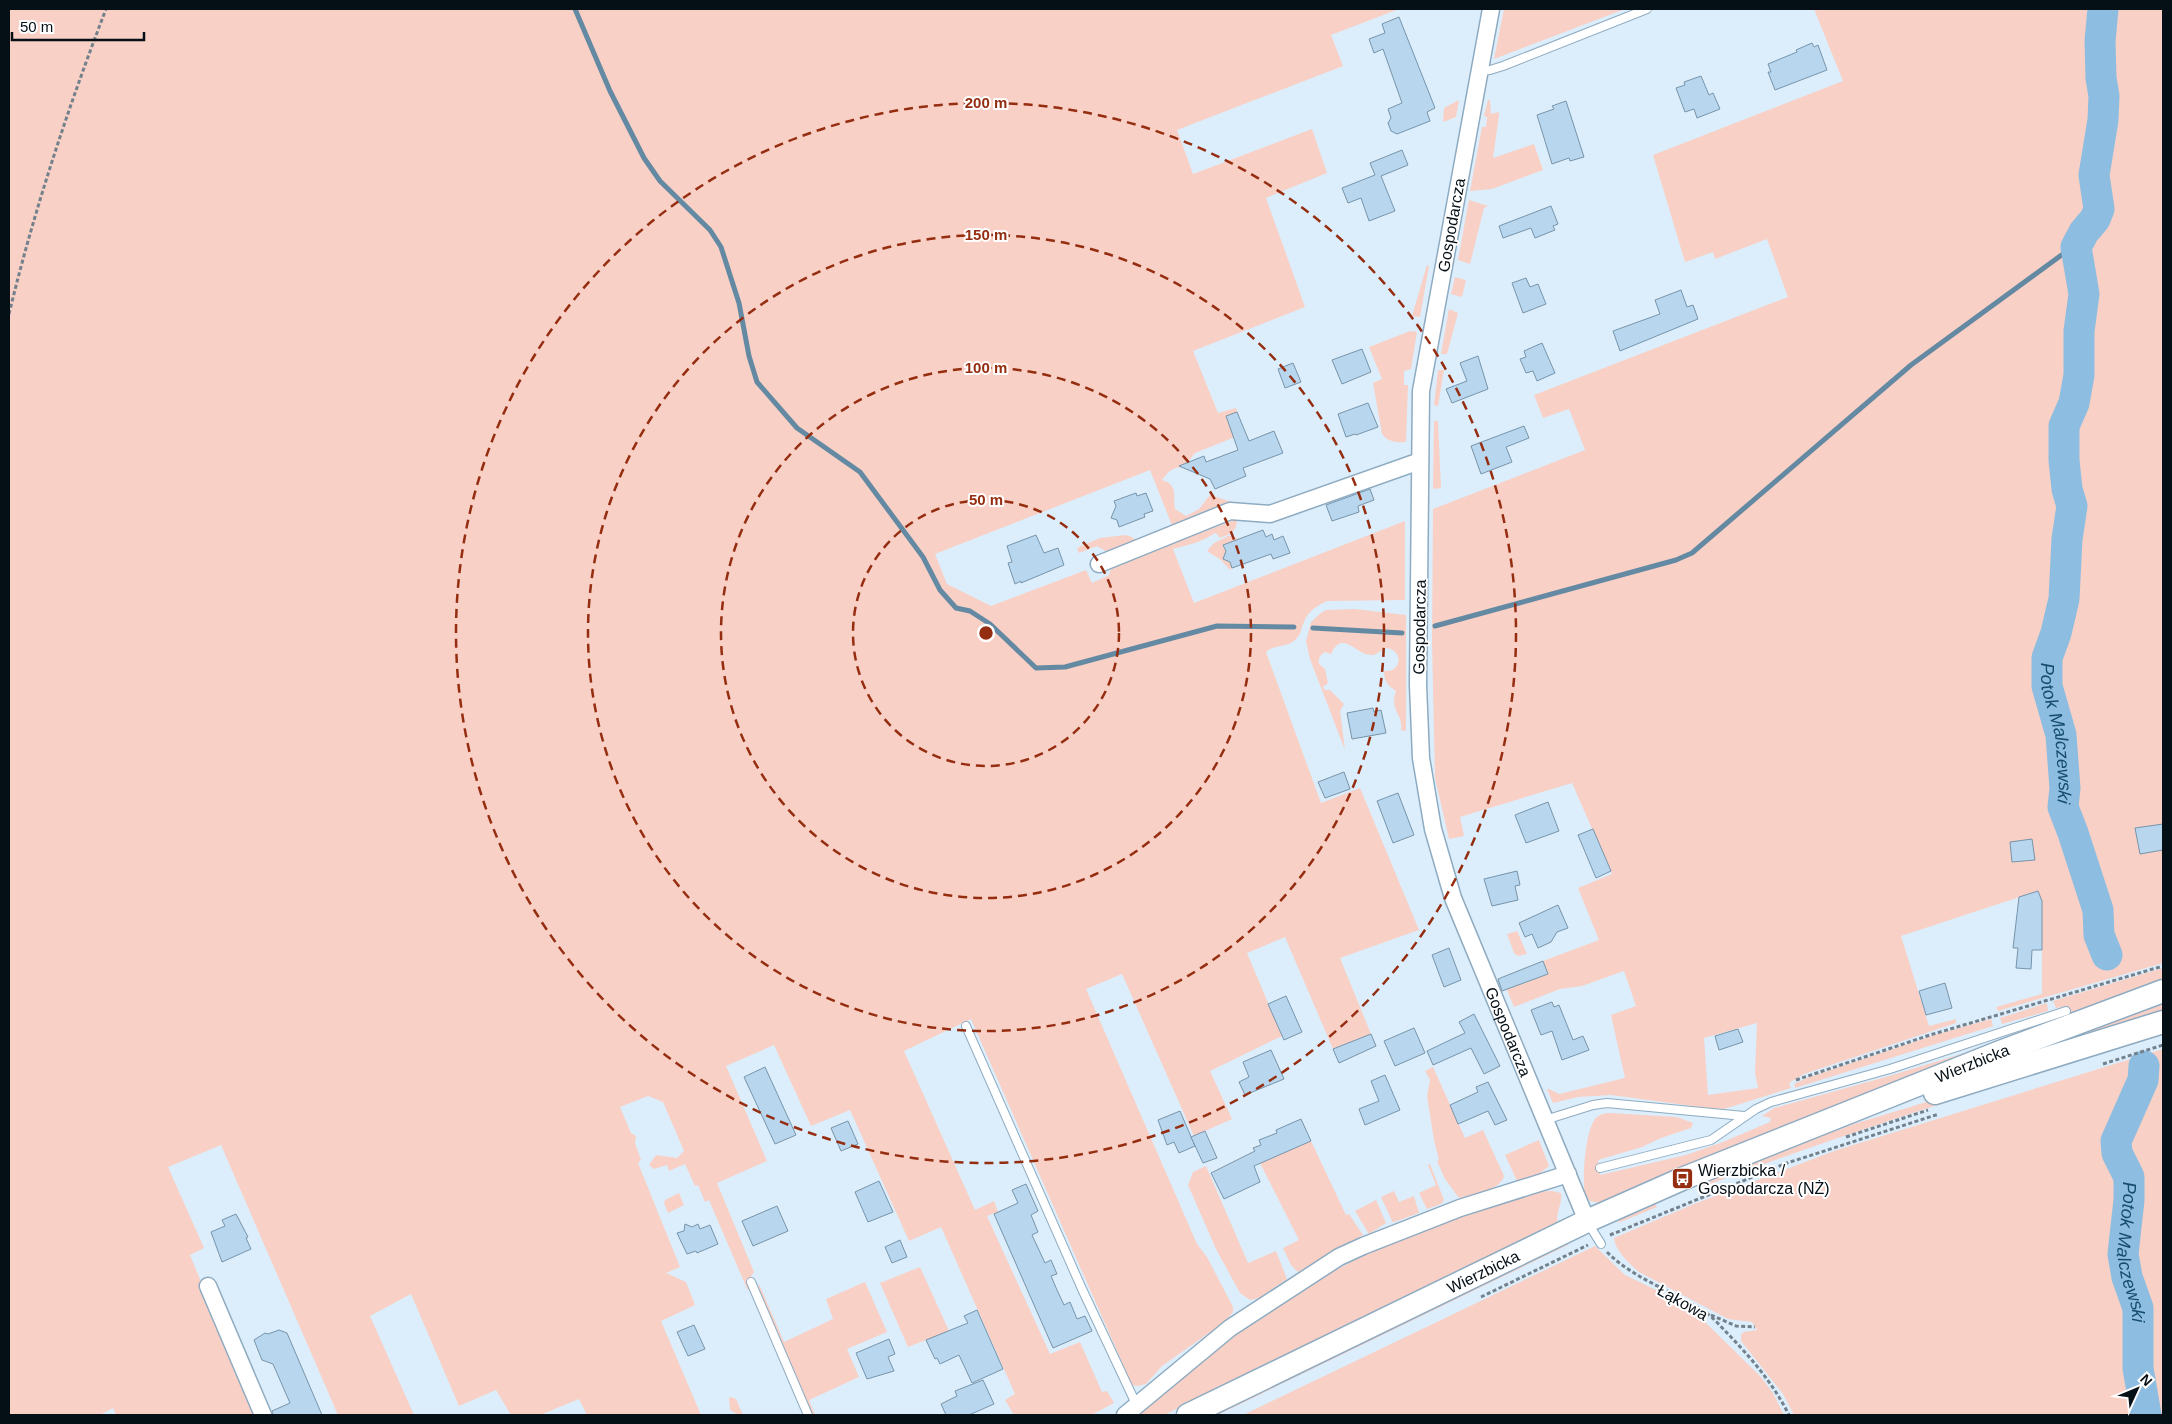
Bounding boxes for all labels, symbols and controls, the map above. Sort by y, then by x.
scale bar [12,10,145,42]
text: 50 m [20,18,53,35]
text: 200 m [965,94,1007,111]
street label: Gospodarcza [1435,177,1468,273]
text: 150 m [965,226,1007,243]
text: 100 m [965,359,1007,376]
text: 50 m [969,491,1003,508]
street label: Gospodarcza [1410,579,1429,675]
centre of rings [977,624,995,642]
water label: Potok Malczewski [2037,663,2075,806]
street label: Gospodarcza [1482,985,1534,1079]
street label: Wierzbicka [1933,1041,2012,1086]
place label: Wierzbicka / Gospodarcza (NŻ) [1698,1162,1830,1197]
bus stop icon: Wierzbicka / Gospodarcza (NŻ) [1670,1167,1694,1191]
water label: Potok Malczewski [2113,1182,2148,1323]
street label: Wierzbicka [1444,1247,1522,1297]
street label: Łąkowa [1655,1281,1711,1324]
north arrow [2112,1364,2162,1414]
text: N [2137,1371,2156,1389]

